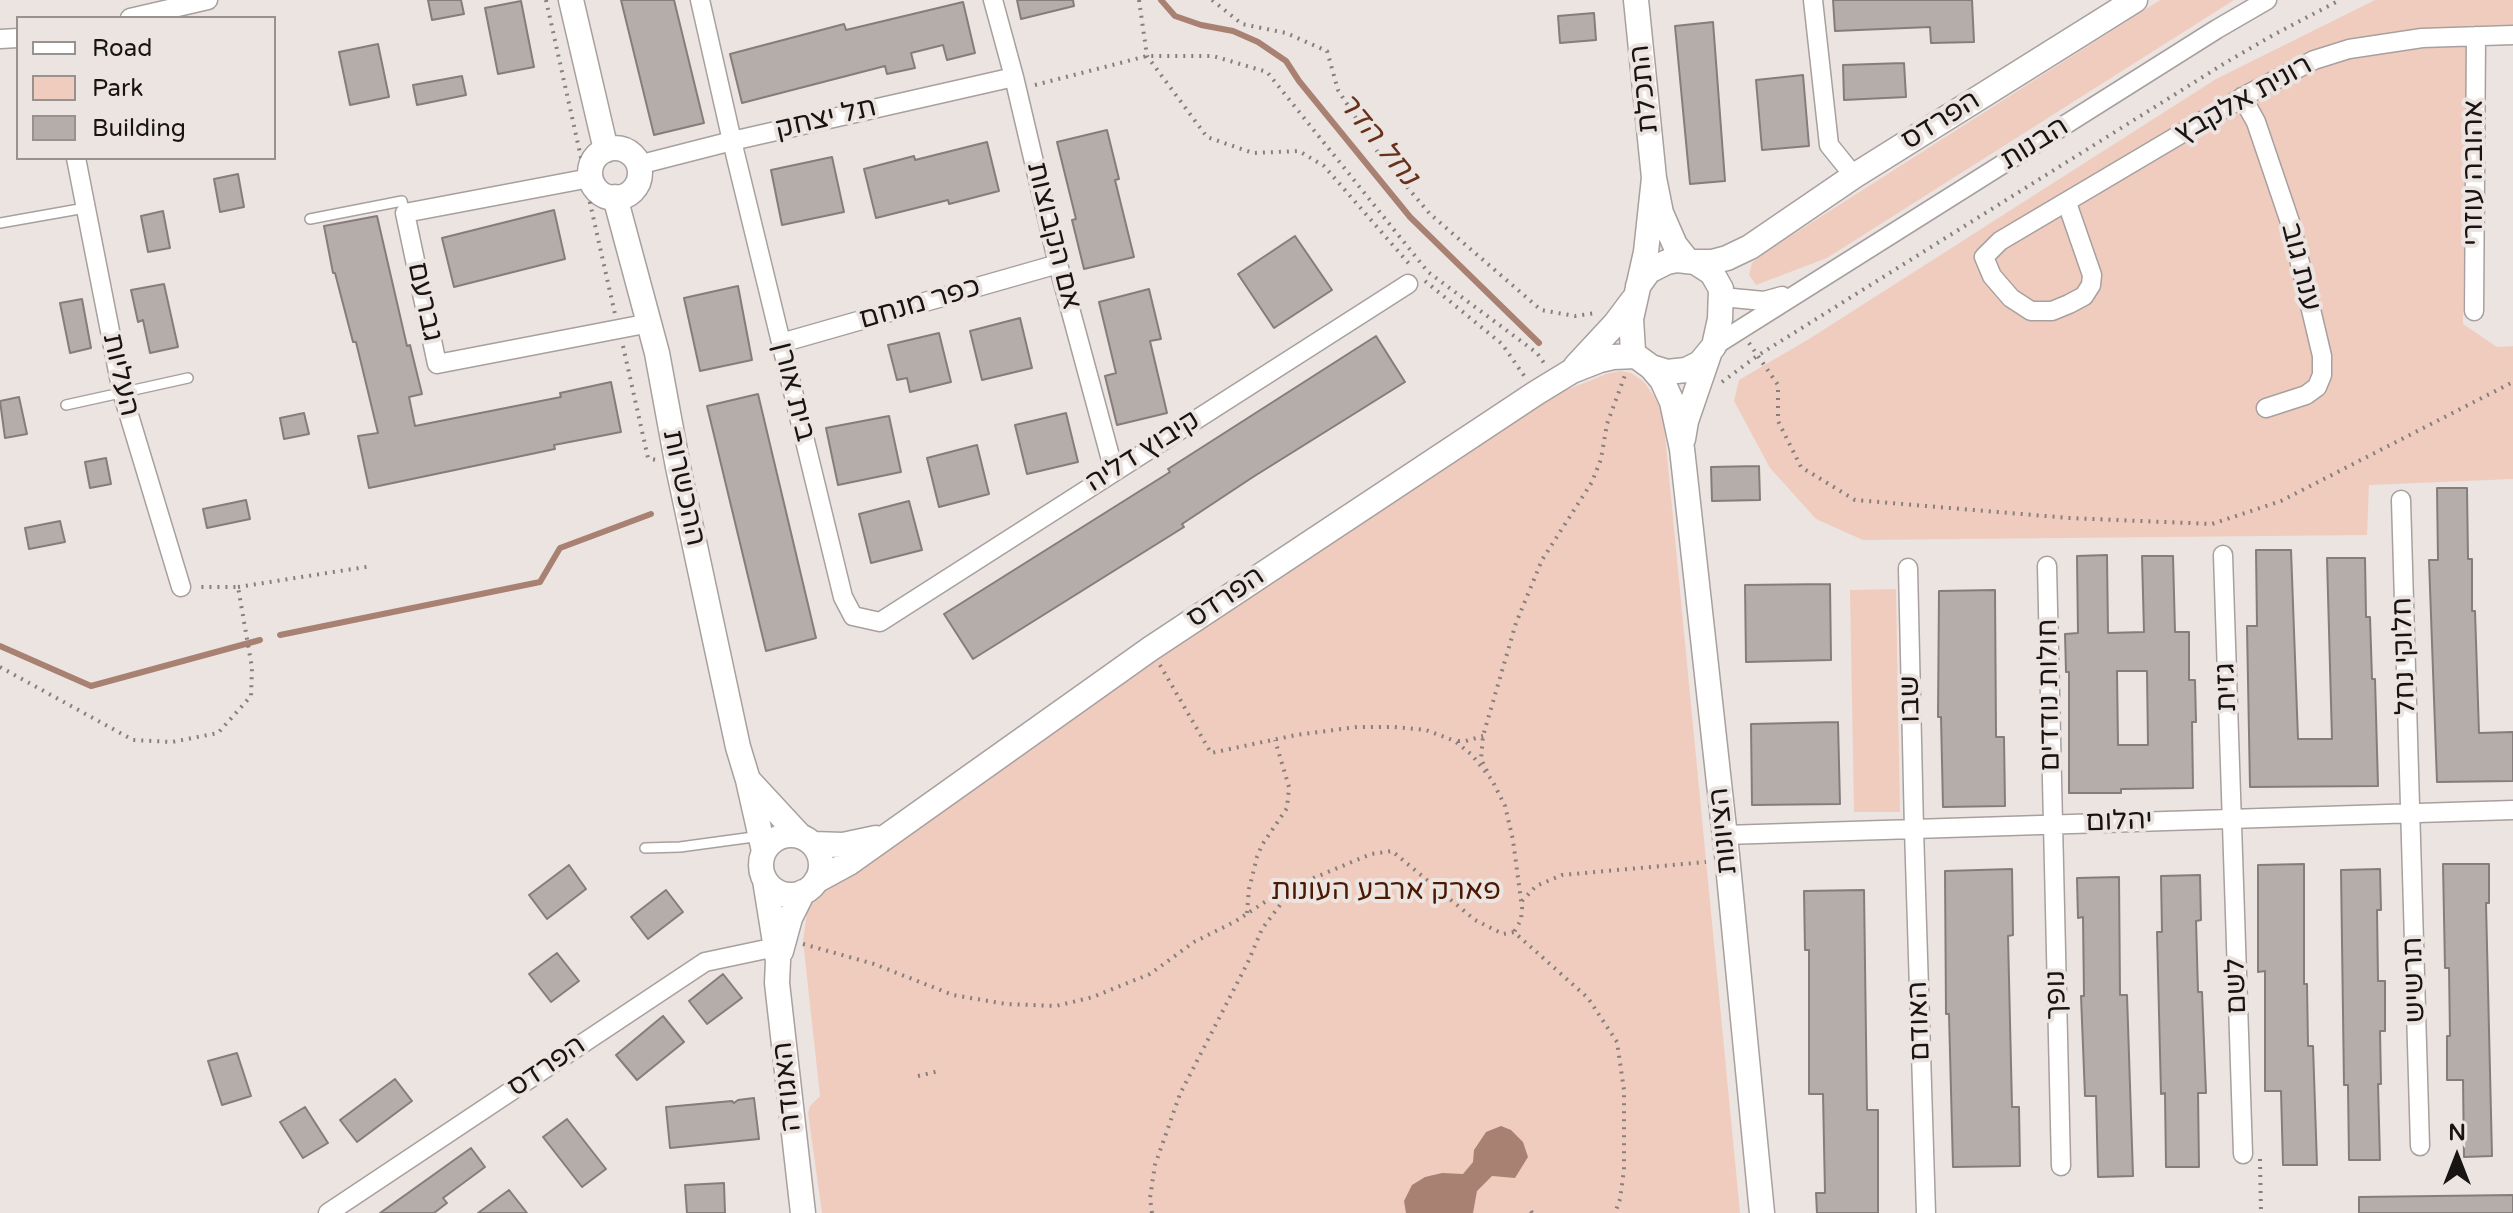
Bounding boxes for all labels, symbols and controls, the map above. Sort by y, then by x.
legend [16,16,276,160]
text: Road [92,34,152,63]
street label: התכלת [1624,43,1666,135]
street label: רונית אלקבץ [2170,49,2318,151]
text: Park [92,74,143,103]
street label: הפרדס [1895,84,1987,158]
water label: נחל הדר [1329,86,1425,194]
street label: תל יצחק [772,91,880,147]
street label: אהובה עוזרי [2458,100,2492,246]
street label: הבנות [1995,110,2075,178]
text: Building [92,114,186,143]
street label: אם הקבוצות [1018,159,1088,313]
street label: ענת גוב [2273,220,2327,314]
street label: גברעם [399,259,449,345]
street label: כפר מנחם [856,271,984,337]
street label: העליות [94,330,146,420]
street label: בית אורן [764,339,822,445]
street label: קיבוץ דליה [1080,404,1206,500]
street label: ההכשרות [654,427,712,549]
street label: הפרדס [1181,560,1271,636]
street label: חלוקי נחל [2386,596,2424,716]
street label: חולות נודדים [2032,618,2068,772]
street label: גזית [2209,662,2245,712]
street label: שבו [1894,675,1928,723]
street label: הציונות [1703,786,1745,876]
street label: יהלום [2085,804,2153,840]
park label: פארק ארבע העונות [1271,875,1501,909]
street label: תרשיש [2397,936,2433,1024]
street label: לשם [2219,957,2255,1015]
street label: נופך [2040,970,2074,1020]
street label: האודם [1902,981,1938,1061]
street label: הפרדס [502,1029,592,1105]
street label: האגודה [767,1040,809,1134]
north arrow [2417,1117,2497,1197]
text: N [2448,1120,2466,1146]

